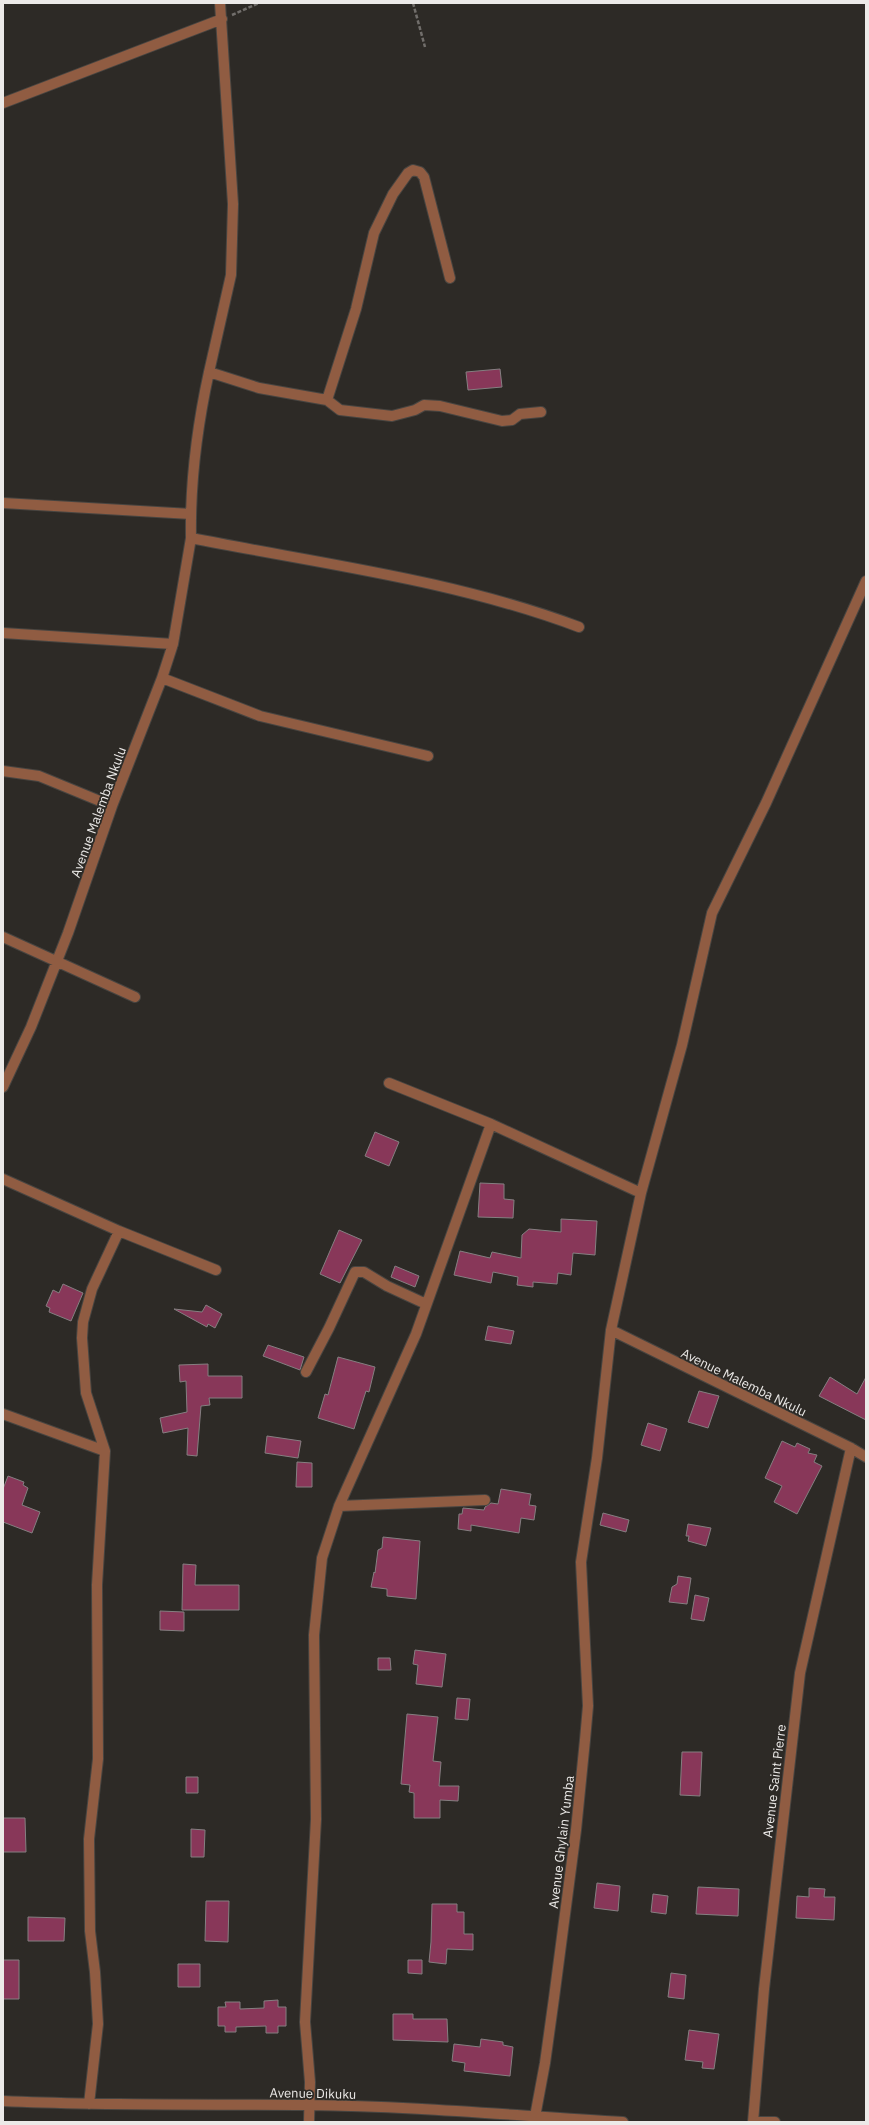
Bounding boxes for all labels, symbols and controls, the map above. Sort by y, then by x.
street label: Avenue Malemba Nkulu [67,745,130,880]
street label: Avenue Malemba Nkulu [678,1345,809,1420]
street label: Avenue Saint Pierre [759,1723,790,1839]
street label: Avenue Ghylain Yumba [545,1774,578,1910]
street label: Avenue Dikuku [270,2084,356,2103]

